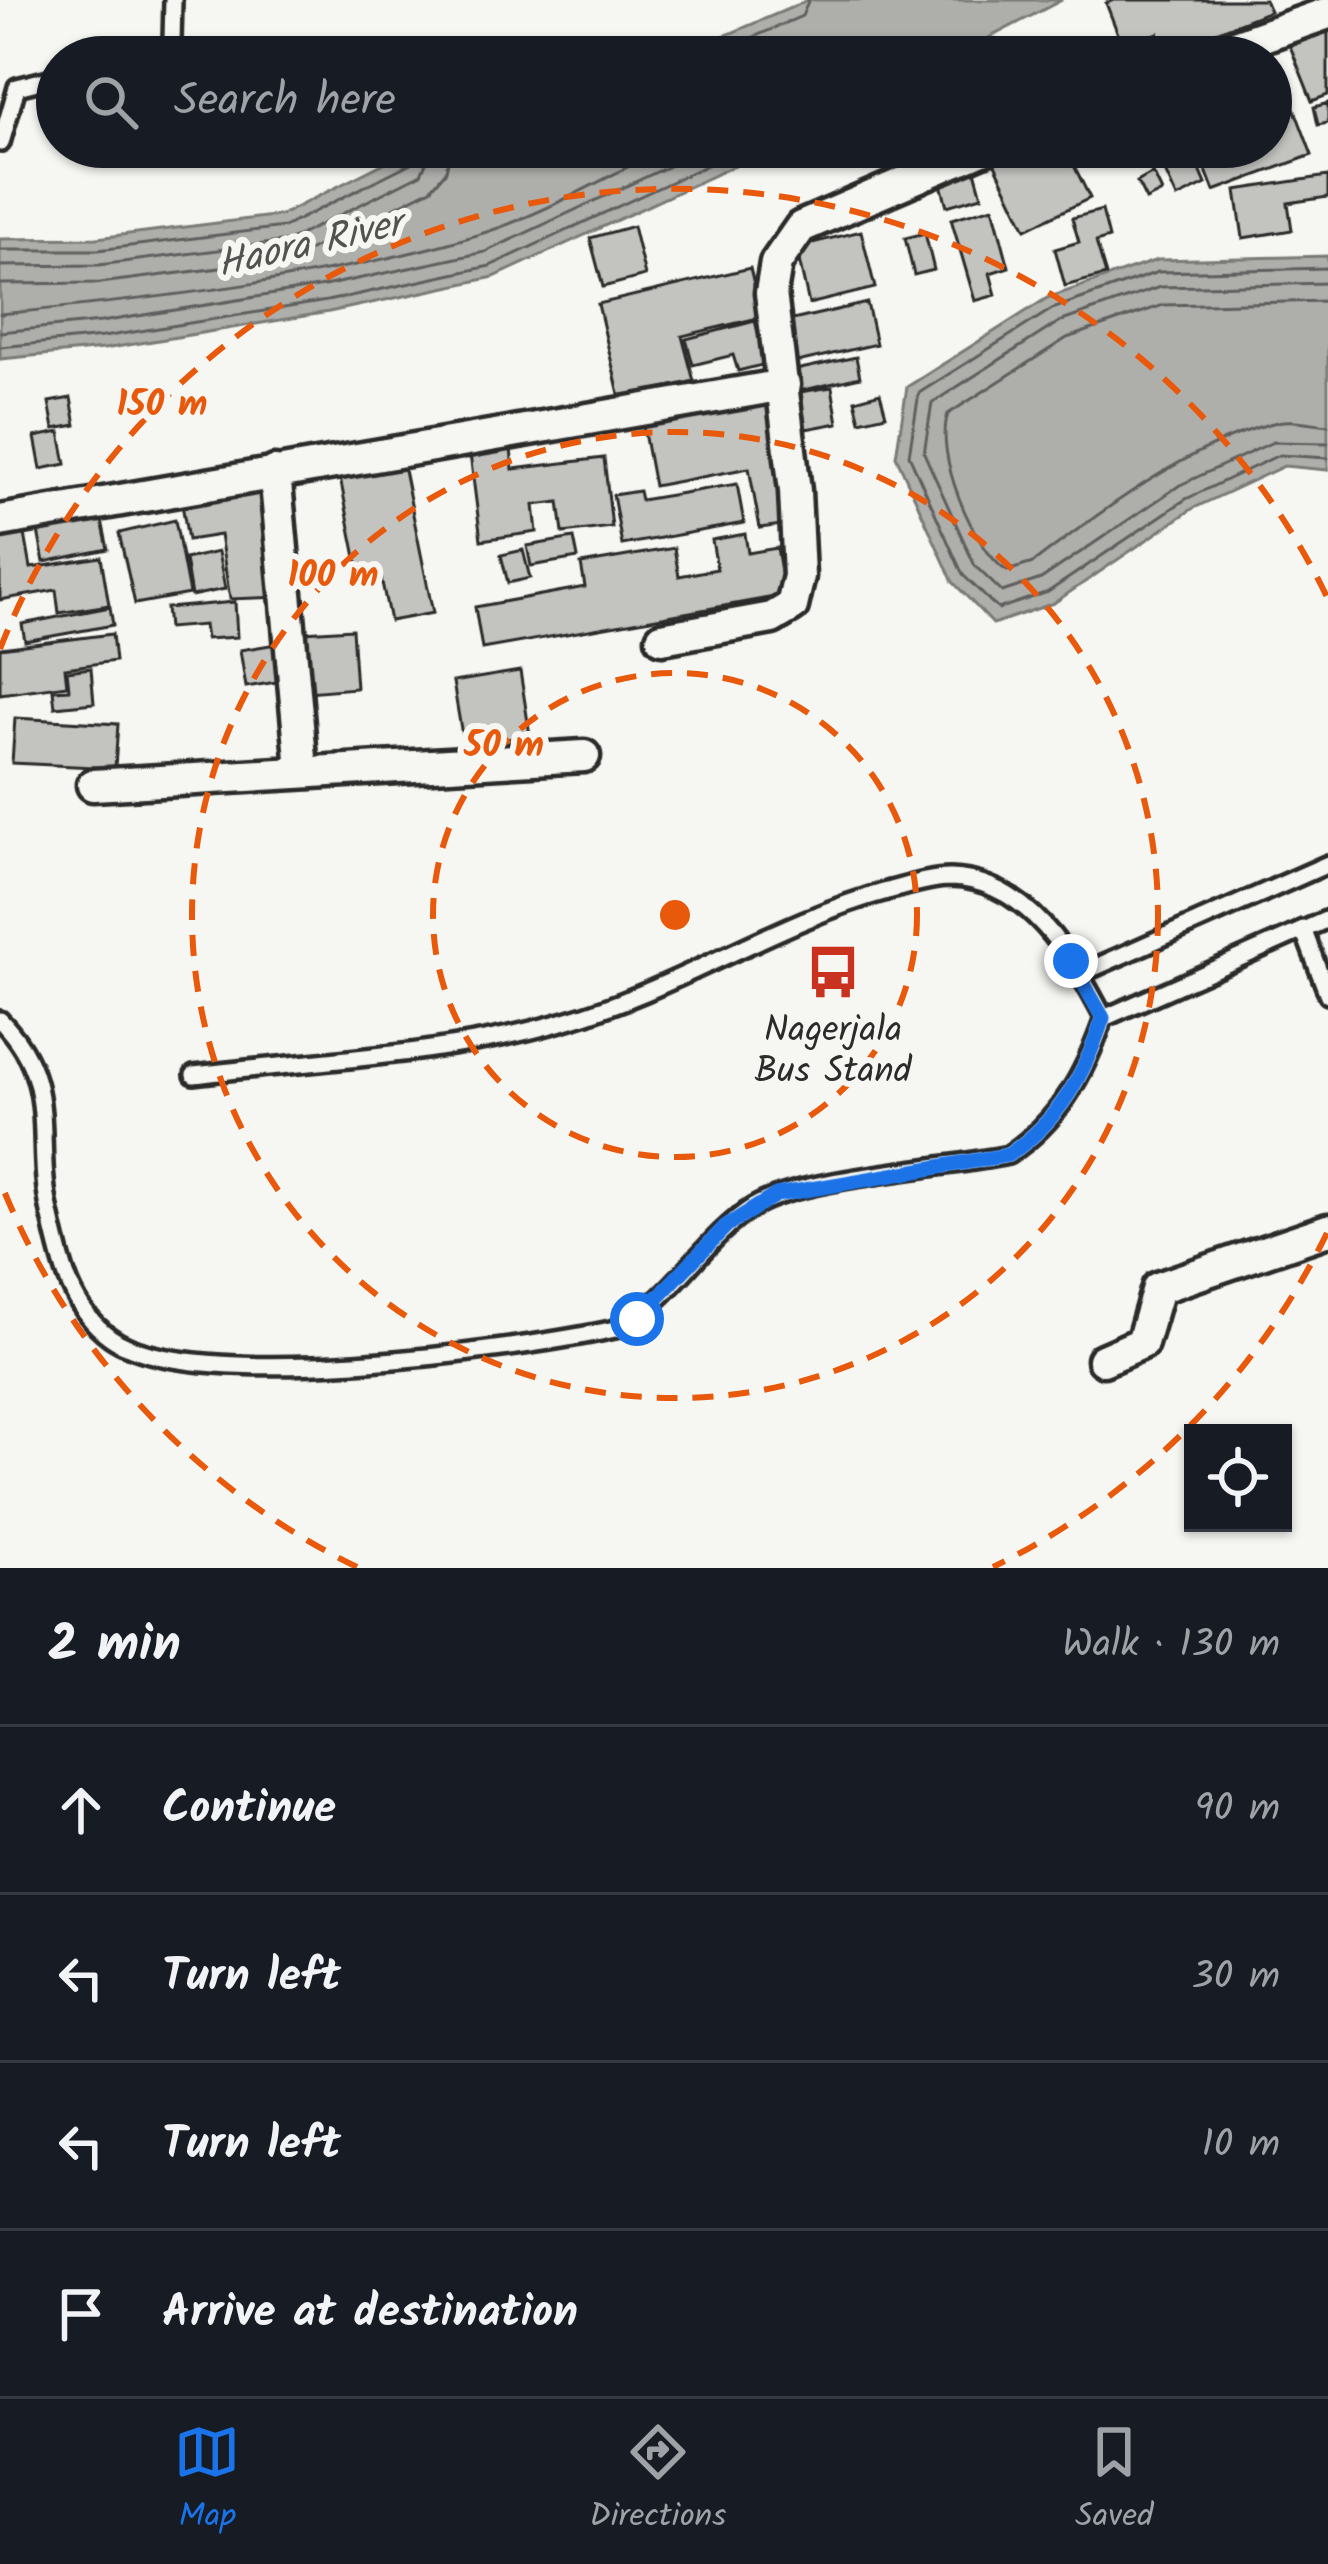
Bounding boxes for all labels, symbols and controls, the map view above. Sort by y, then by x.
search box [36,36,1292,168]
text: Search here [174,66,396,138]
icon: search [78,69,144,135]
water label: Haora River [211,193,415,297]
text: 150 m [117,377,207,434]
text: 100 m [287,548,379,605]
text: 50 m [463,718,544,775]
centre of rings [654,894,696,936]
route end [1044,934,1098,988]
bus stop icon: Nagerjala Bus Stand [804,943,862,1001]
place label: Nagerjala Bus Stand [754,1003,913,1101]
route start [610,1292,664,1346]
map controls [1184,1424,1292,1532]
button: locate [1184,1424,1292,1532]
text: 2 min [48,1606,181,1687]
text: Walk · 130 m [1062,1615,1280,1677]
text: Continue [162,1774,336,1846]
icon: ahead [48,1777,114,1843]
text: 90 m [1195,1779,1280,1841]
text: Turn left [162,1942,341,2014]
icon: left [48,1945,114,2011]
text: 30 m [1192,1947,1280,2009]
text: Turn left [162,2110,341,2182]
icon: left [48,2113,114,2179]
text: 10 m [1202,2115,1280,2177]
text: Arrive at destination [162,2278,578,2350]
icon: arrive [48,2281,114,2347]
tab: Map [174,2419,240,2544]
tab: Directions [589,2419,726,2544]
tab: Saved [1075,2419,1154,2544]

